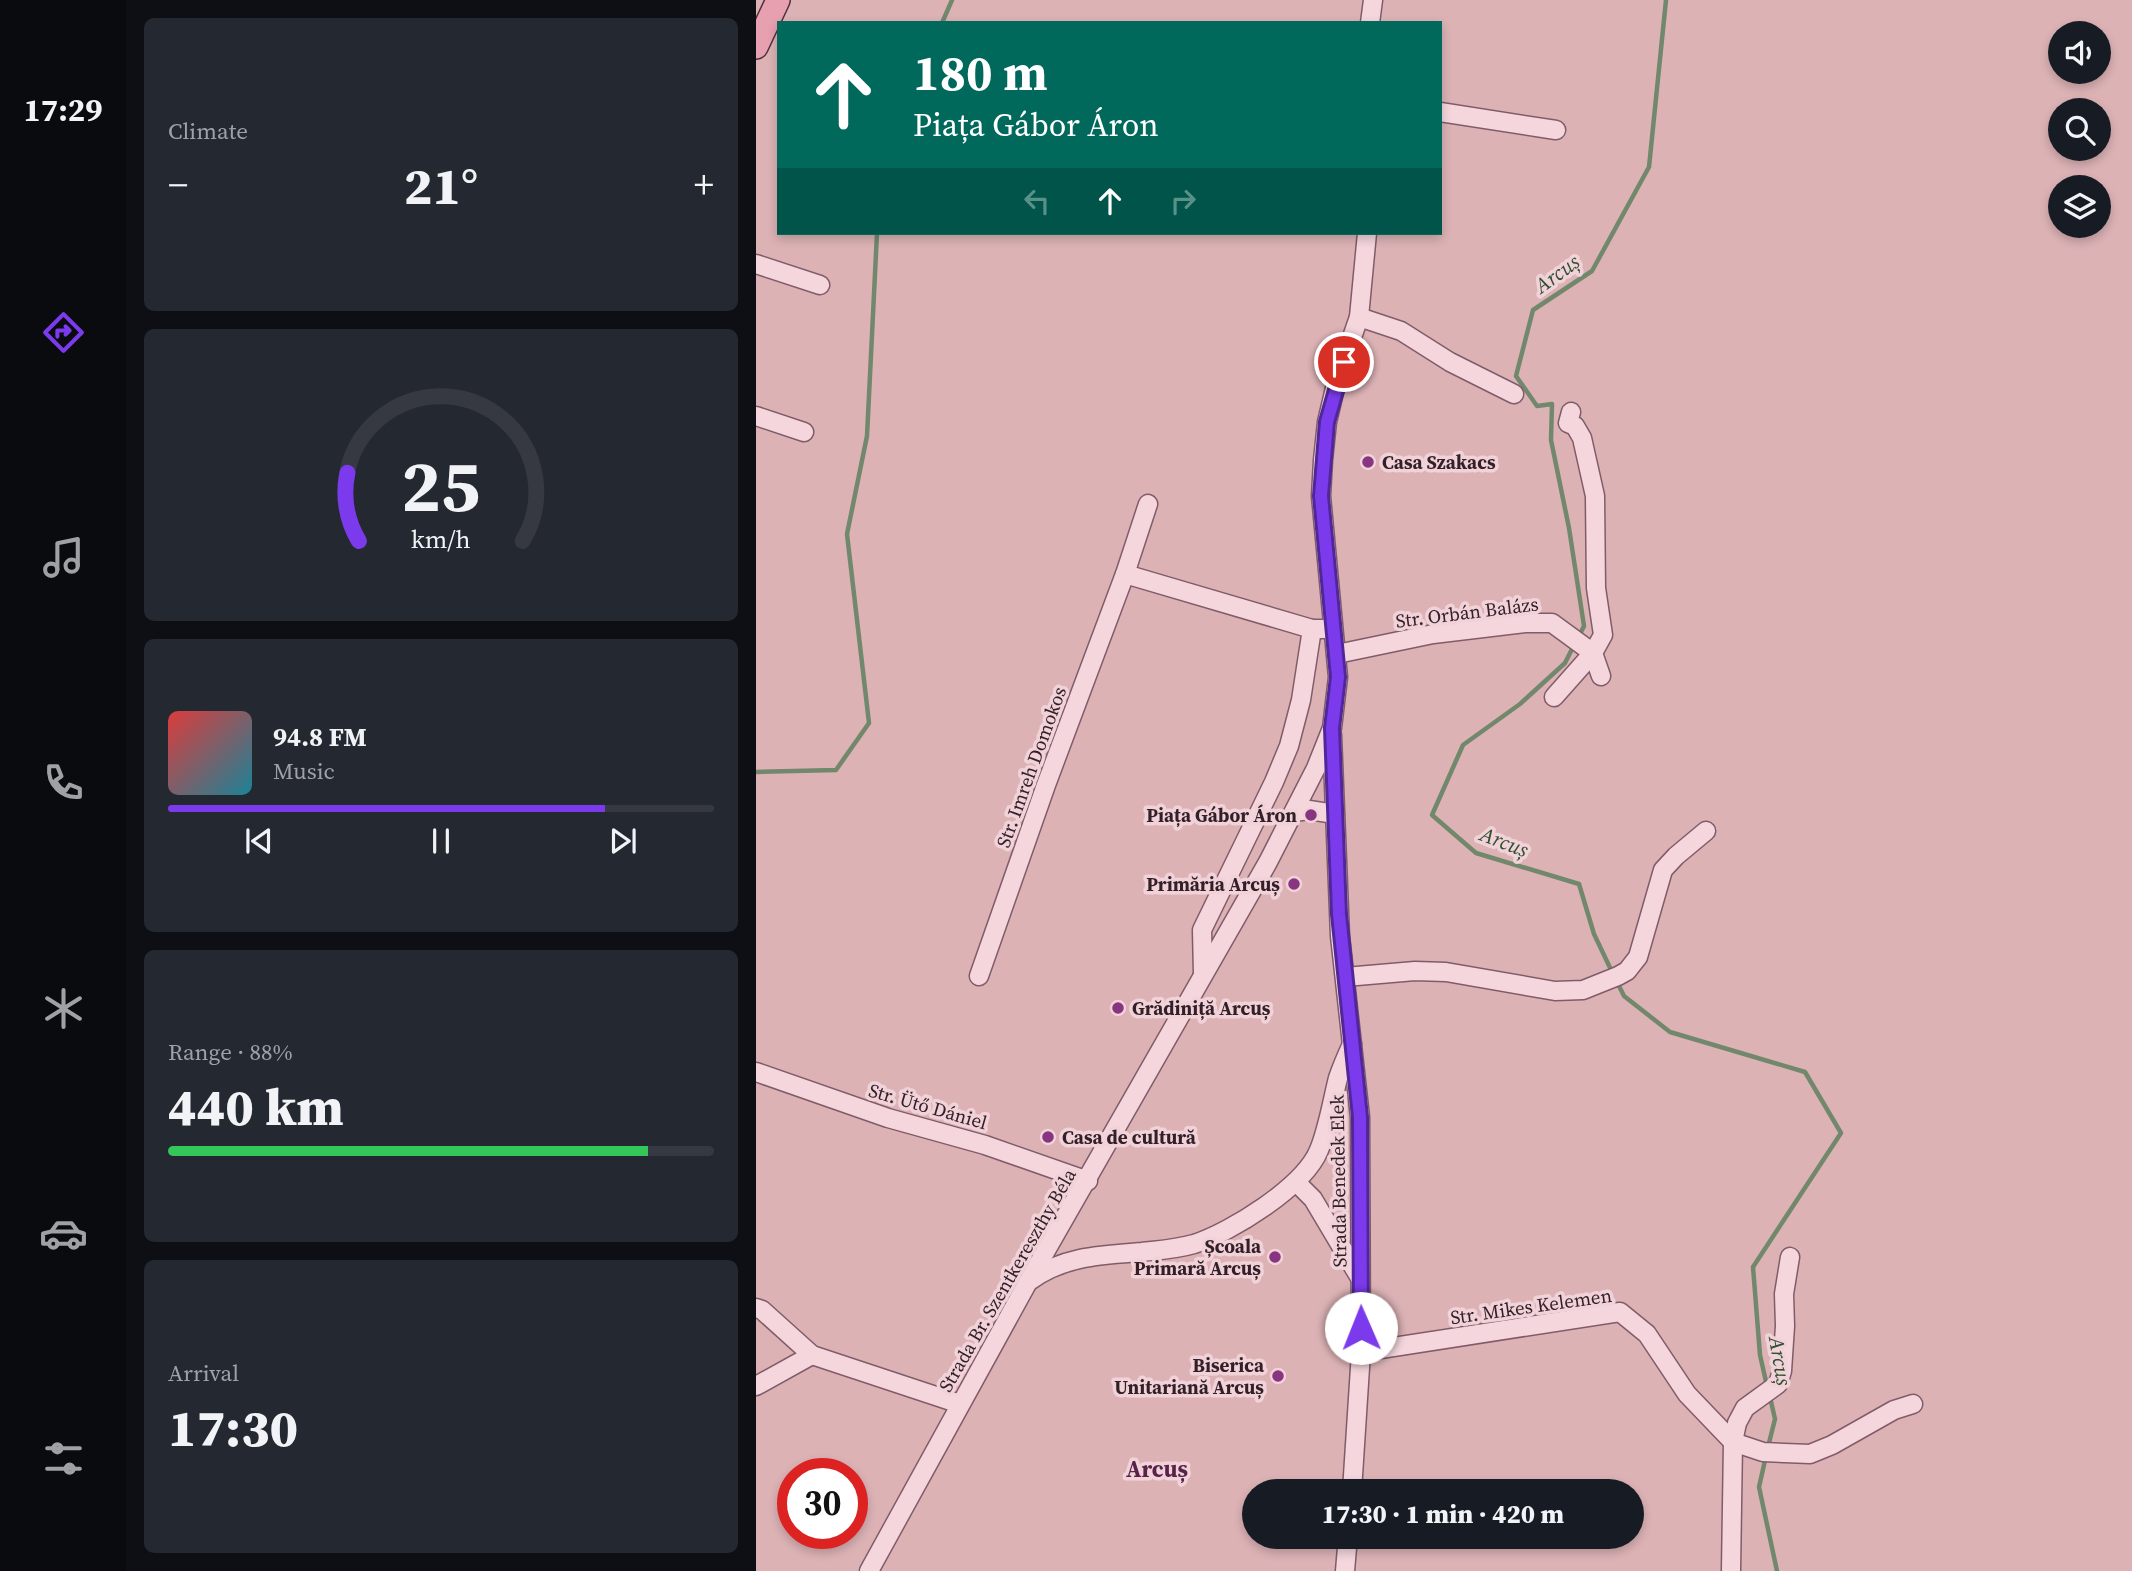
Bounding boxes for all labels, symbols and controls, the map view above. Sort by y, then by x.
map controls [2048,21,2111,238]
button: sound [2048,21,2111,84]
text: 180 m [913,39,1048,106]
icon: ahead [798,49,889,140]
text: 17:29 [24,88,102,132]
button: search [2048,98,2111,161]
text: Piața Gábor Áron [913,103,1159,147]
text: Climate [168,115,248,147]
text: 21° [404,150,478,221]
text: − [168,159,188,211]
text: + [694,159,714,211]
button: layers [2048,175,2111,238]
icon: left [1018,182,1056,220]
icon: ahead [1091,182,1129,220]
icon: right [1164,182,1202,220]
water label: Arcuș [1527,247,1586,300]
icon: directions [39,308,88,357]
pin [1314,332,1374,392]
icon: arrive [1325,343,1363,381]
text: 25 [402,436,480,535]
place label: Casa Szakacs [1382,449,1496,475]
marker: Casa Szakacs [1360,454,1376,470]
text: km/h [411,522,471,556]
icon: music [39,533,88,582]
street label: Str. Orbán Balázs [1394,590,1540,634]
street label: Str. Imreh Domokos [990,683,1072,851]
text: 94.8 FM [273,719,367,755]
text: Music [273,755,335,787]
icon: phone [39,758,88,807]
place label: Piața Gábor Áron [1146,802,1297,828]
marker: Piața Gábor Áron [1303,807,1319,823]
water label: Arcuș [1475,819,1533,864]
icon: previous [240,822,278,860]
icon: pause [422,822,460,860]
icon: next [604,822,642,860]
place label: Primăria Arcuș [1146,871,1280,897]
marker: Primăria Arcuș [1286,876,1302,892]
icon: climate [39,984,88,1033]
place label: Grădiniță Arcuș [1132,995,1271,1021]
marker: Grădiniță Arcuș [1110,1000,1126,1016]
text: Range · 88% [168,1036,293,1068]
text: 440 km [168,1071,344,1142]
street label: Str. Ütő Dániel [866,1077,991,1135]
street label: Strada Benedek Elek [1323,1094,1353,1268]
place label: Casa de cultură [1062,1124,1197,1150]
marker: Casa de cultură [1040,1129,1056,1145]
street label: Strada Br. Szentkereszthy Béla [932,1163,1082,1396]
icon: car [39,1209,88,1258]
place label: Școala Primară Arcuș [1134,1233,1262,1281]
marker: Școala Primară Arcuș [1267,1249,1283,1265]
street label: Str. Mikes Kelemen [1449,1282,1613,1330]
position arrow [1324,1291,1398,1365]
water label: Arcuș [1762,1333,1799,1388]
place label: Biserica Unitariană Arcuș [1114,1352,1265,1400]
text: Arrival [168,1357,239,1389]
marker: Biserica Unitariană Arcuș [1270,1368,1286,1384]
text: 17:30 [168,1392,298,1463]
icon: filters [39,1434,88,1483]
district label: Arcuș [1126,1453,1188,1485]
speed limit sign: 30 [777,1458,868,1549]
text: 17:30 · 1 min · 420 m [1322,1496,1564,1532]

